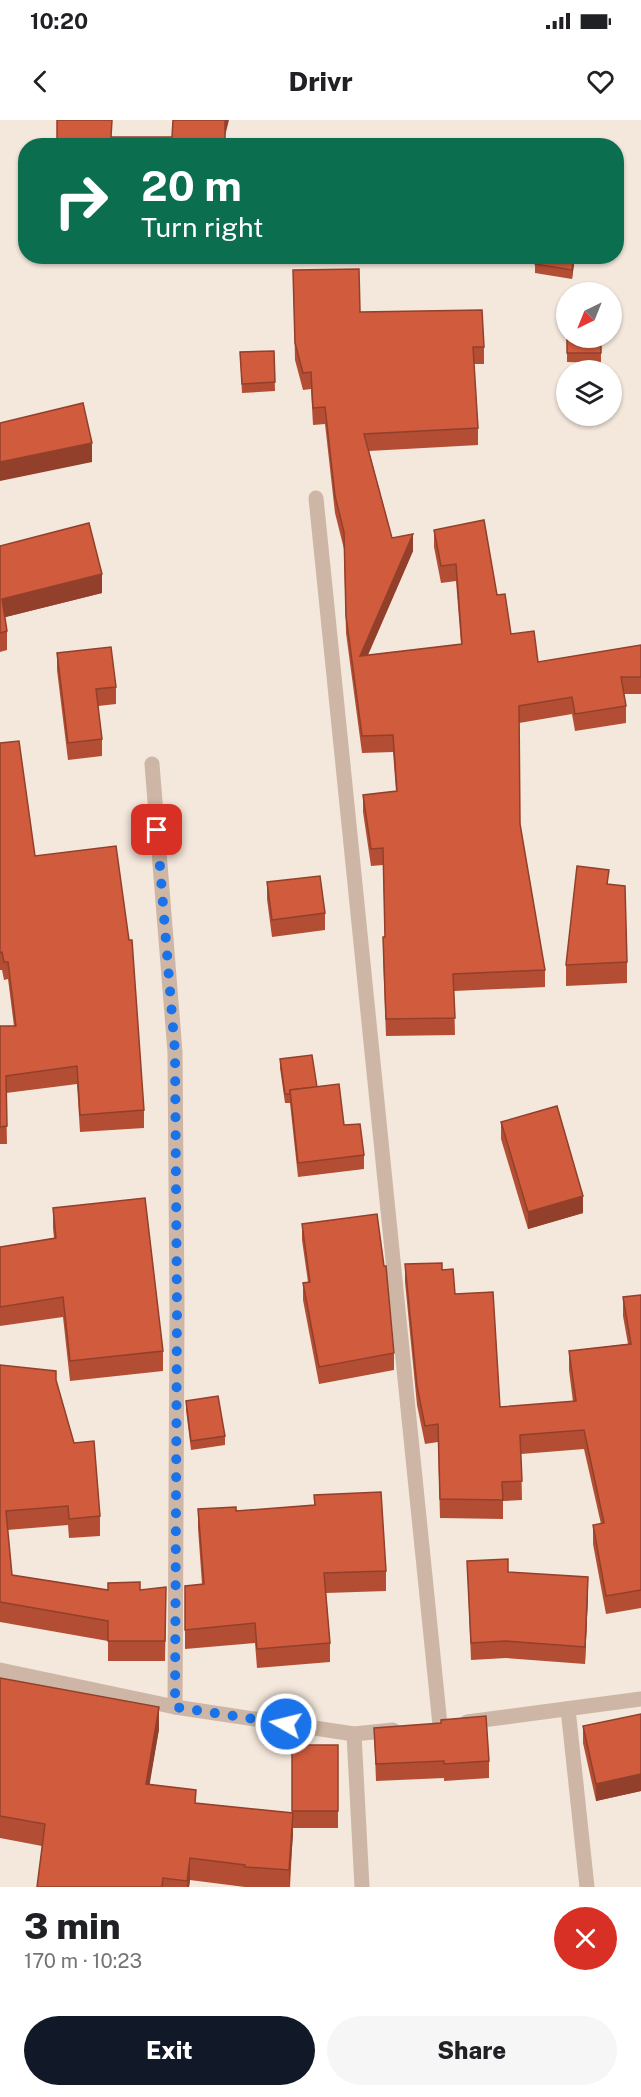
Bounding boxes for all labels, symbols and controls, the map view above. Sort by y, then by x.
text: 10:20 [30,8,88,34]
icon: back [24,65,57,98]
text: Drivr [288,65,353,97]
icon: heart [584,65,617,98]
text: 20 m [141,161,242,210]
icon: right [42,162,120,240]
text: Turn right [141,211,264,243]
north arrow [556,282,622,348]
map controls [556,282,622,426]
button: layers [556,360,622,426]
pin [131,804,182,855]
icon: arrive [140,813,173,846]
position arrow [254,1692,318,1756]
text: 3 min [24,1905,121,1947]
button: close [554,1907,617,1970]
text: 170 m · 10:23 [24,1949,142,1973]
button: Exit [24,2016,315,2085]
button: Share [327,2016,617,2085]

